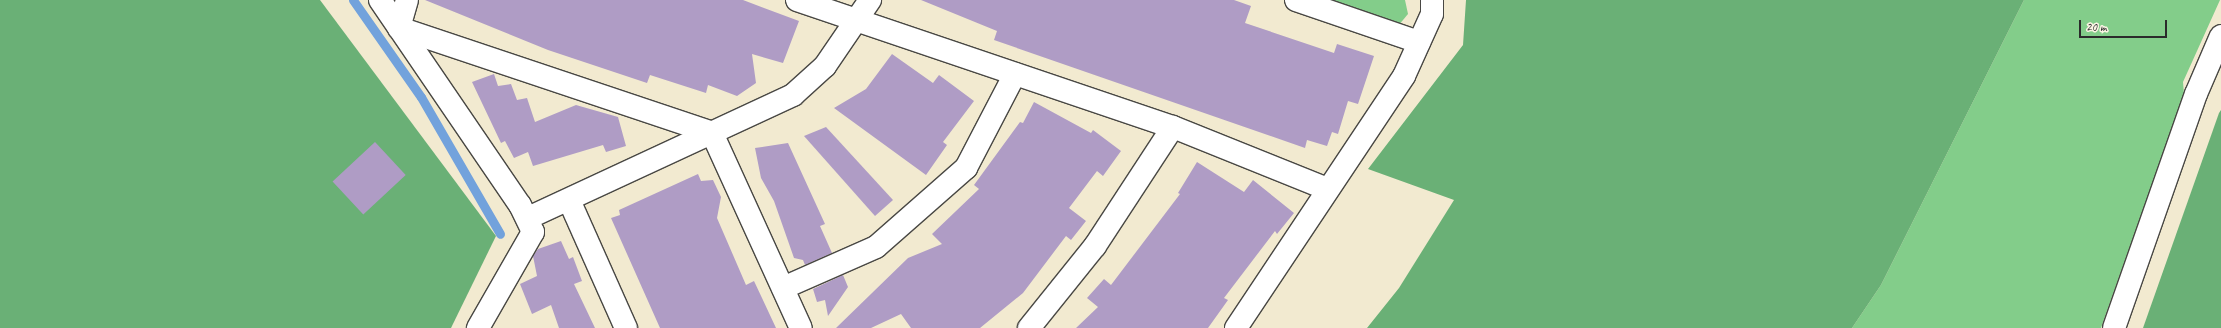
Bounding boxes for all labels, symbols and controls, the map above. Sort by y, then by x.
scale bar [2081,12,2169,38]
text: 20 m [2086,19,2106,35]

